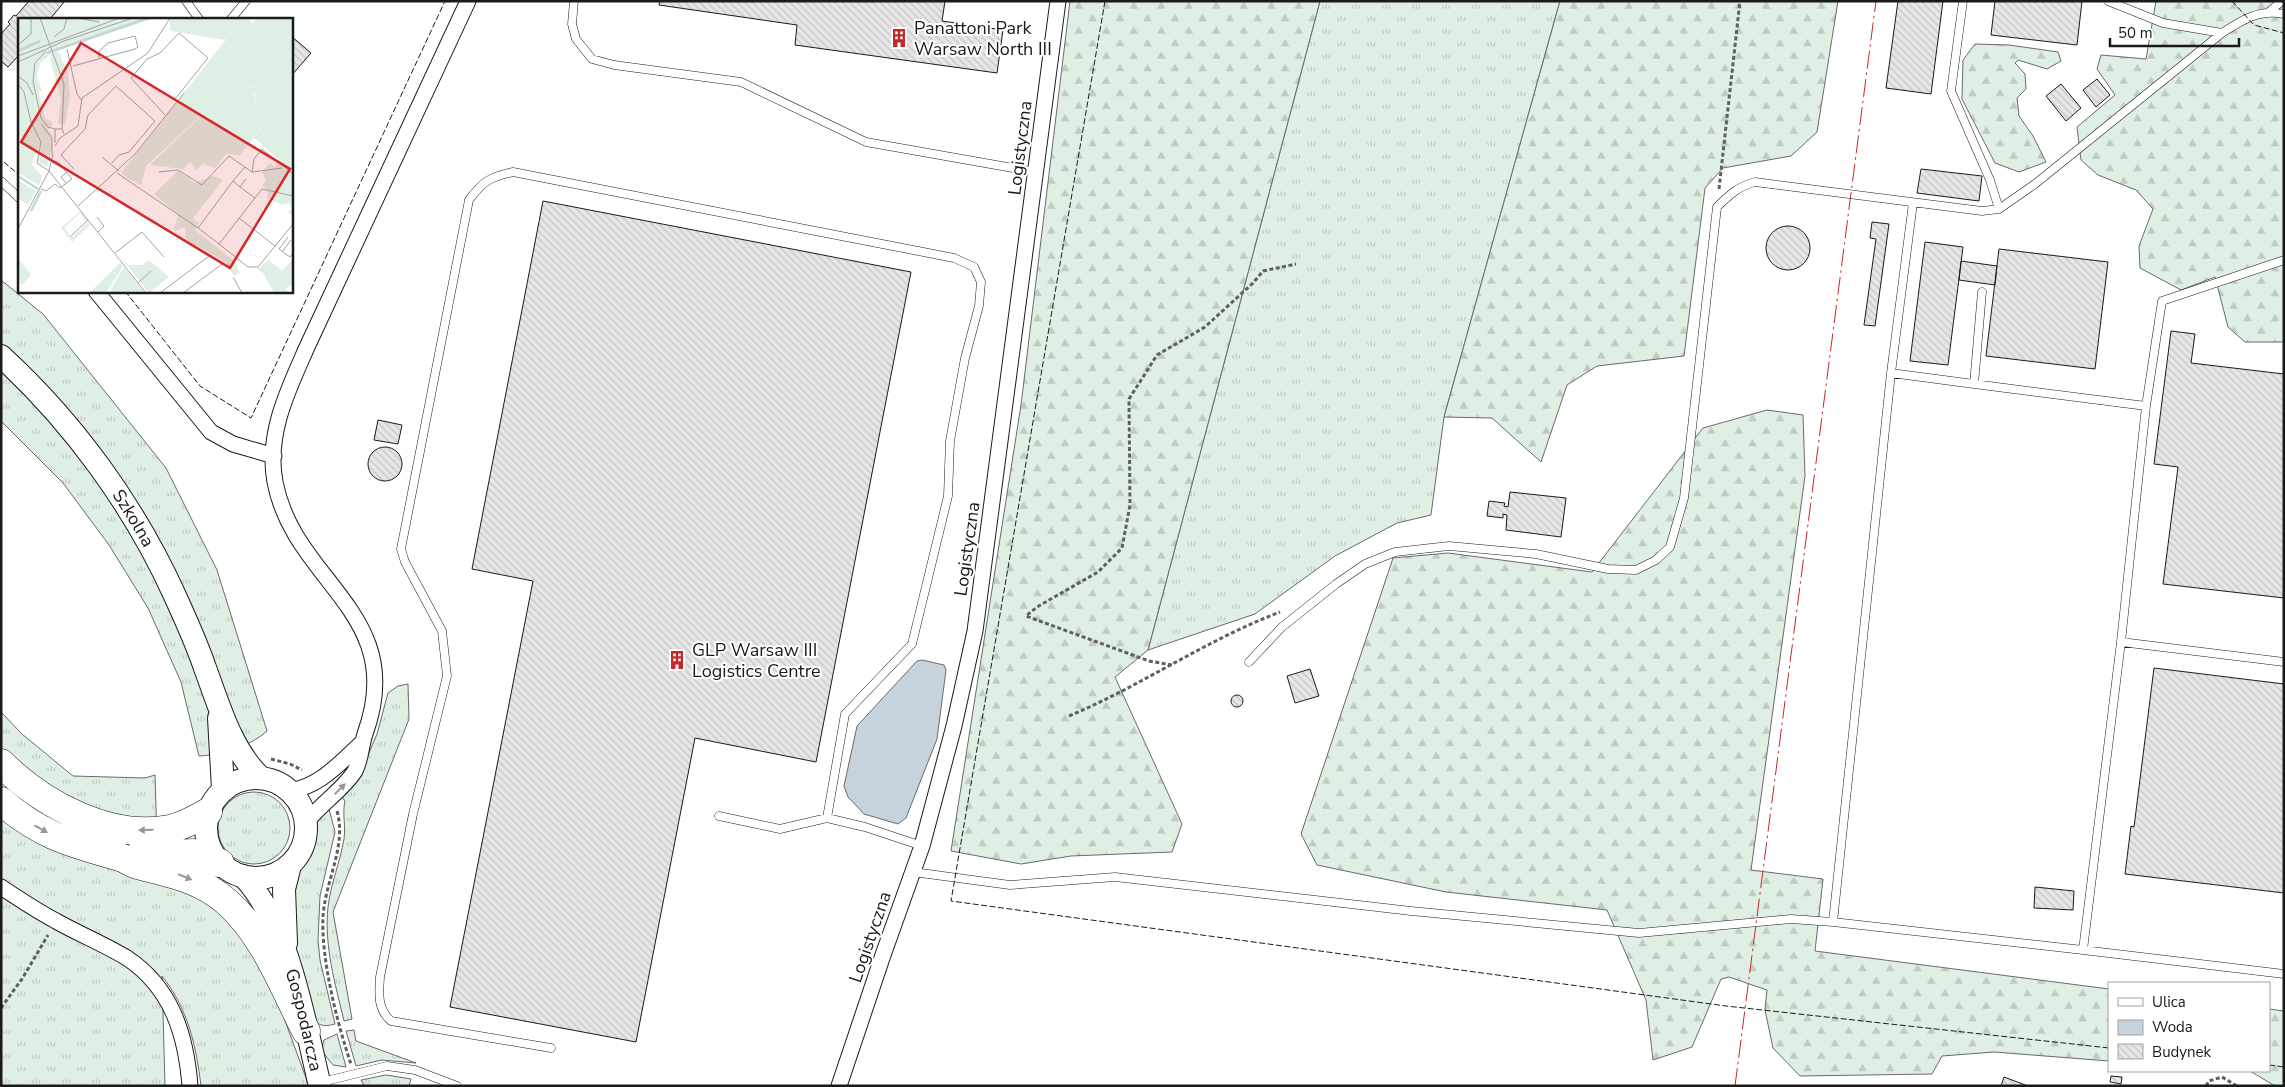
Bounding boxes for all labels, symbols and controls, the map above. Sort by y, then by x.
scale bar [2110,15,2239,47]
place label: Panattoni Park Warsaw North III [914,16,1052,61]
inset map [18,18,292,292]
text: 50 m [2118,23,2153,43]
building icon: Panattoni Park Warsaw North III [888,27,910,49]
street label: Logistyczna [1002,99,1038,197]
street label: Szkolna [107,485,160,551]
street label: Logistyczna [949,500,985,598]
place label: GLP Warsaw III Logistics Centre [692,638,821,683]
building icon: GLP Warsaw III Logistics Centre [666,649,688,671]
one-way arrow [333,783,345,795]
one-way arrow [34,825,48,833]
one-way arrow [137,826,153,834]
one-way arrow [178,873,193,881]
street label: Logistyczna [843,888,897,986]
street label: Gospodarcza [280,966,328,1074]
legend [2108,982,2270,1072]
text: Ulica [2152,992,2186,1012]
text: Woda [2152,1017,2193,1037]
text: Budynek [2152,1042,2212,1062]

